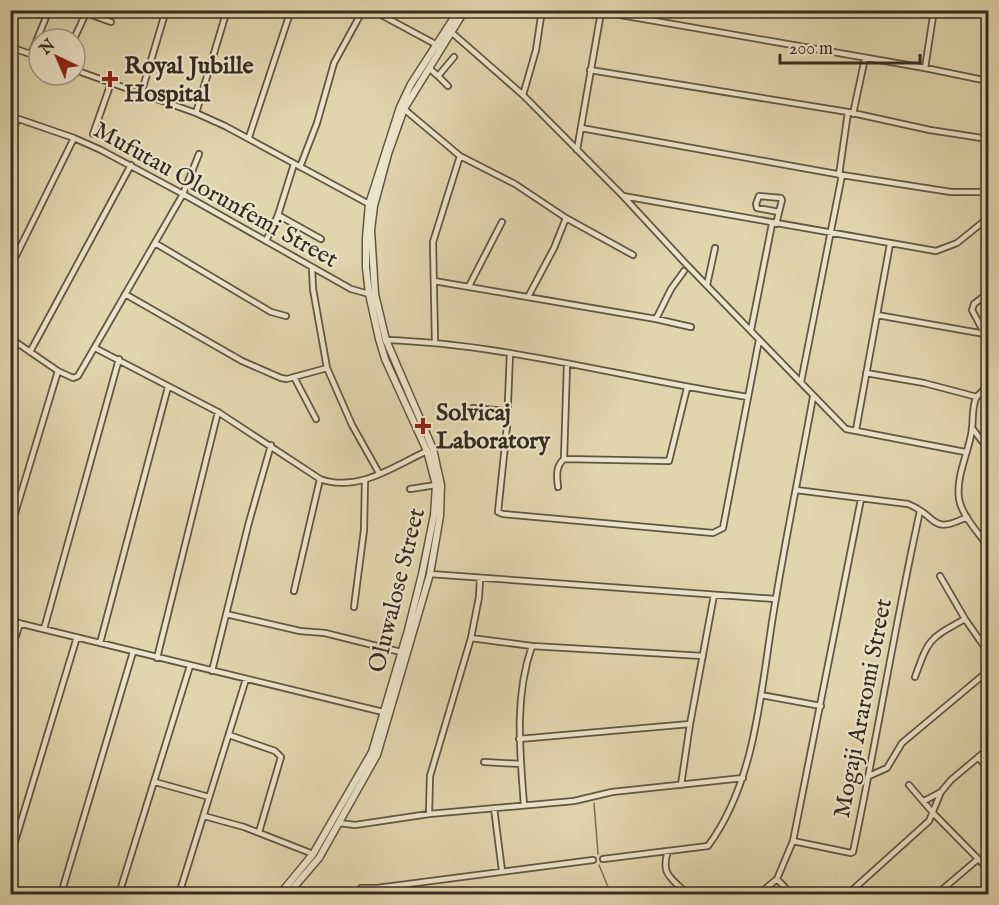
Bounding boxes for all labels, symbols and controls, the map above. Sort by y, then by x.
north arrow [27,27,87,87]
scale bar [780,27,920,65]
text: N [35,36,60,60]
text: 200 m [789,38,833,61]
place label: Royal Jubille Hospital [124,51,253,110]
marker: Royal Jubille Hospital [101,70,119,88]
street label: Mufutau Olorunfemi Street [88,115,343,276]
place label: Solvicaj Laboratory [436,398,551,457]
marker: Solvicaj Laboratory [414,417,432,435]
street label: Oluwalose Street [362,505,433,676]
street label: Mogaji Araromi Street [827,596,900,821]

